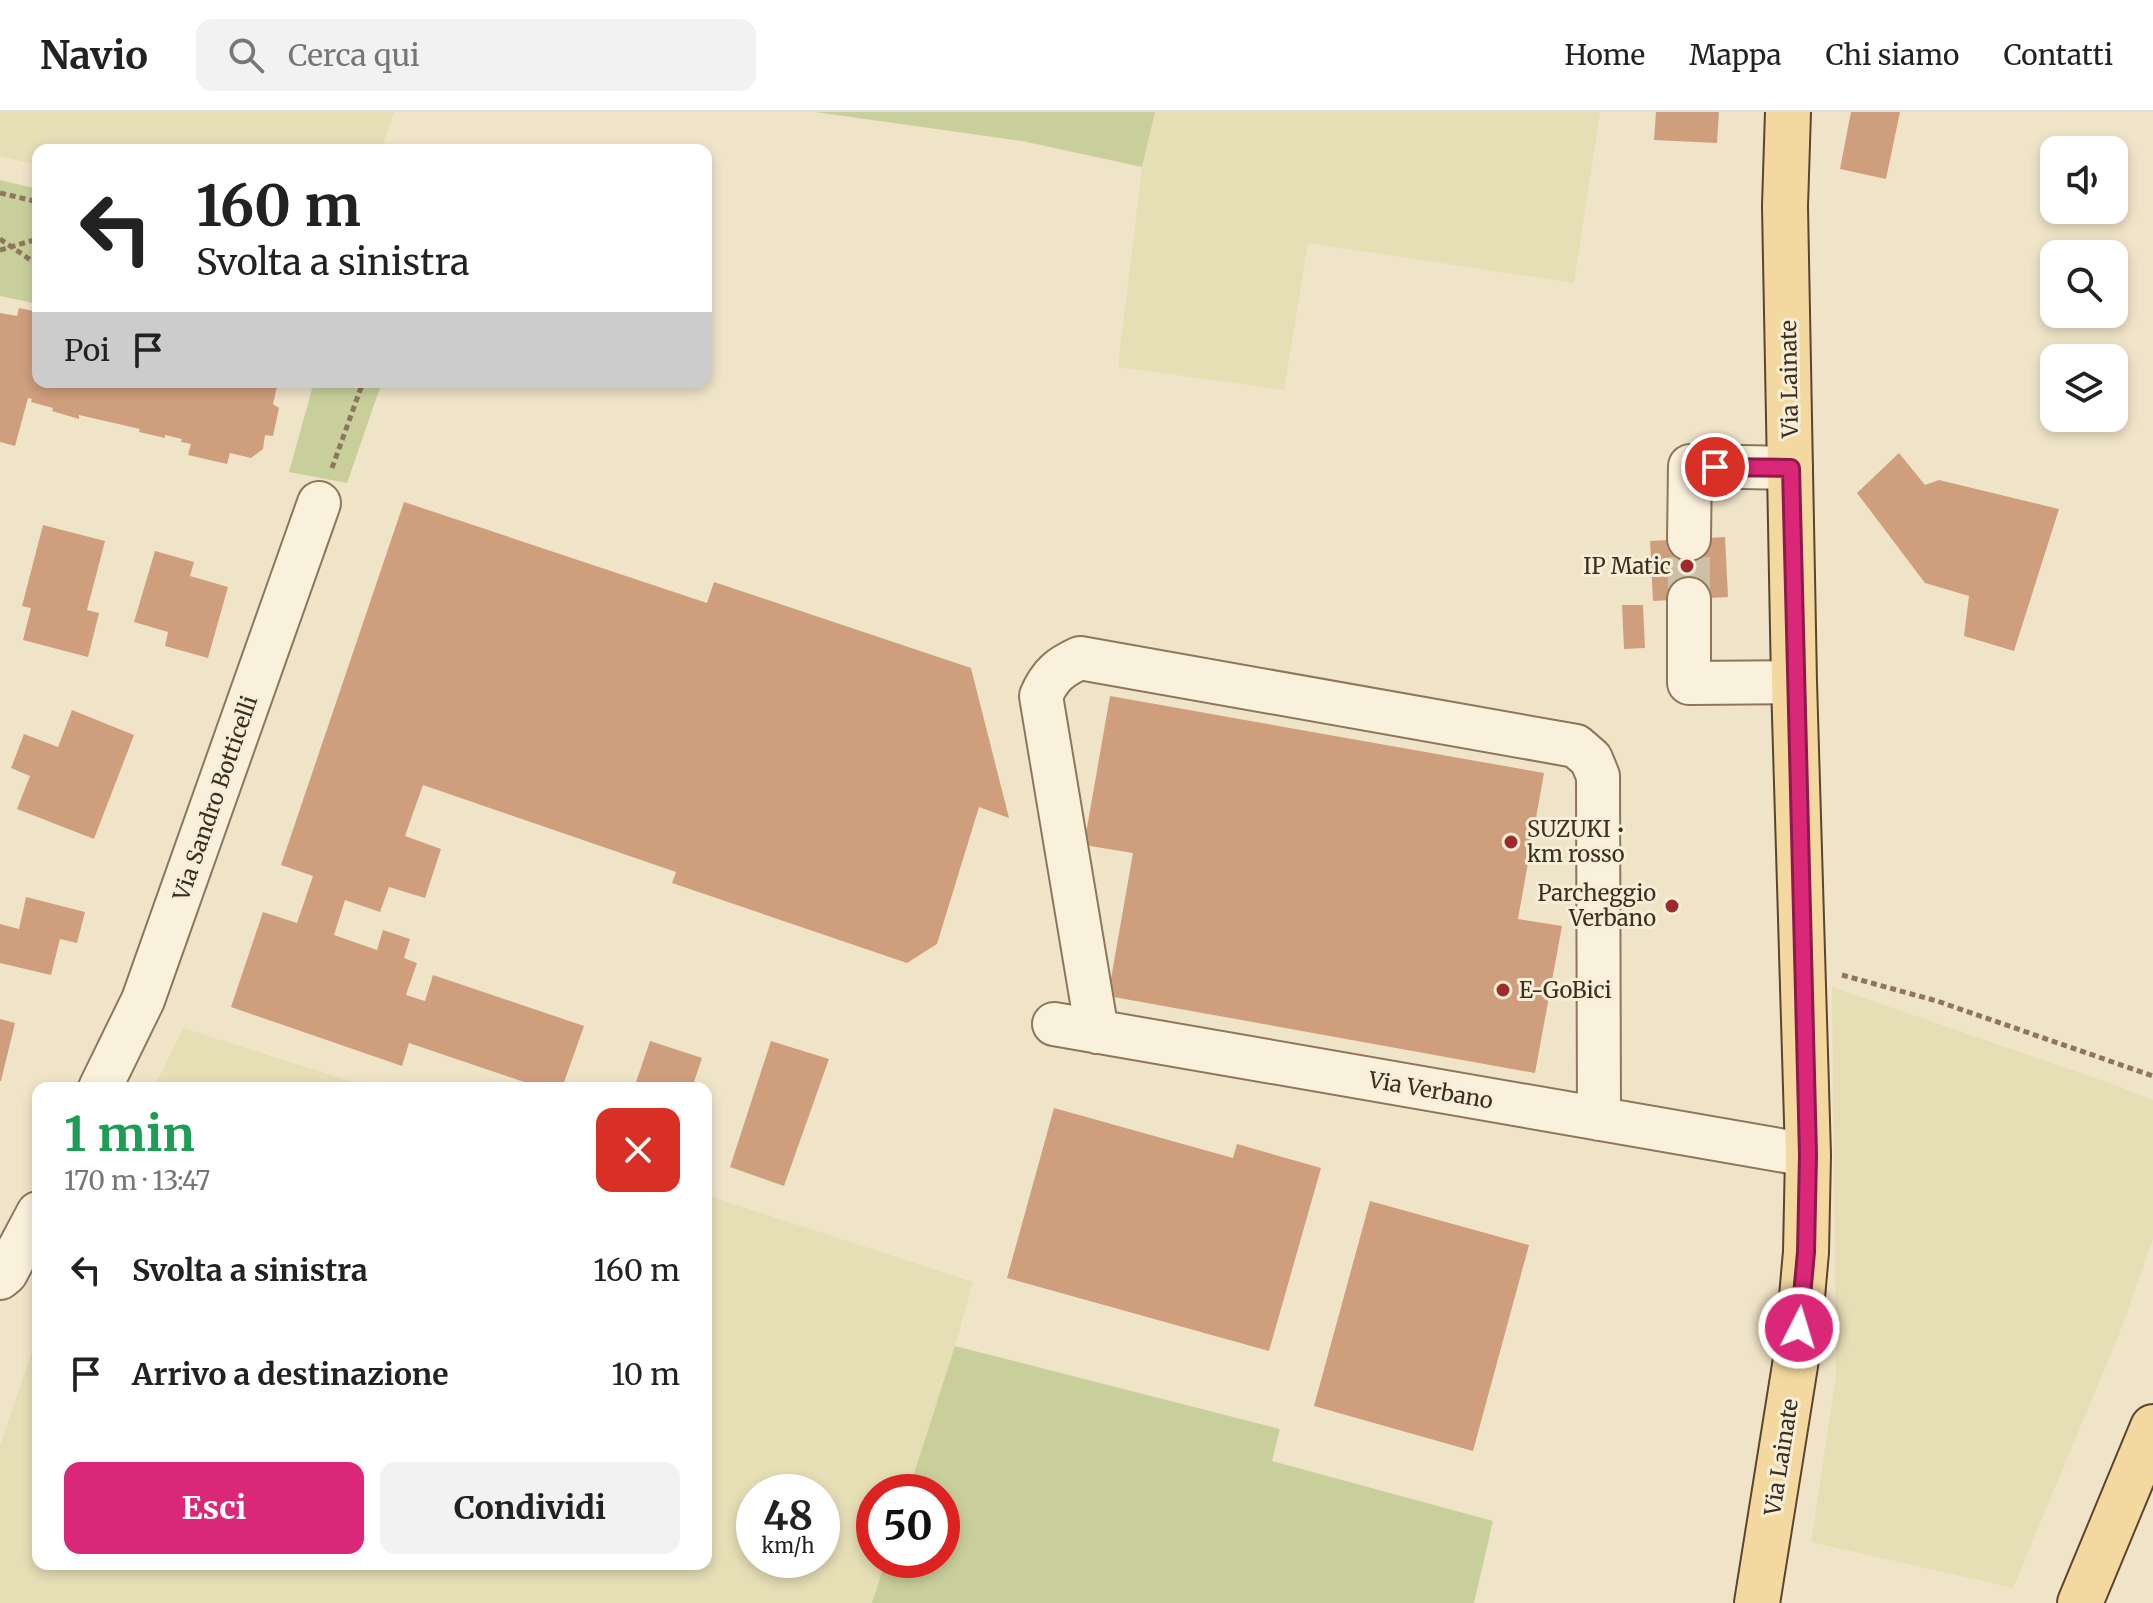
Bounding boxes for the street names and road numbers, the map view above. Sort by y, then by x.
street label: Via Lainate [1774,320,1804,439]
street label: Via Sandro Botticelli [166,692,263,905]
street label: Via Verbano [1366,1065,1495,1115]
street label: Via Lainate [1758,1397,1804,1518]

